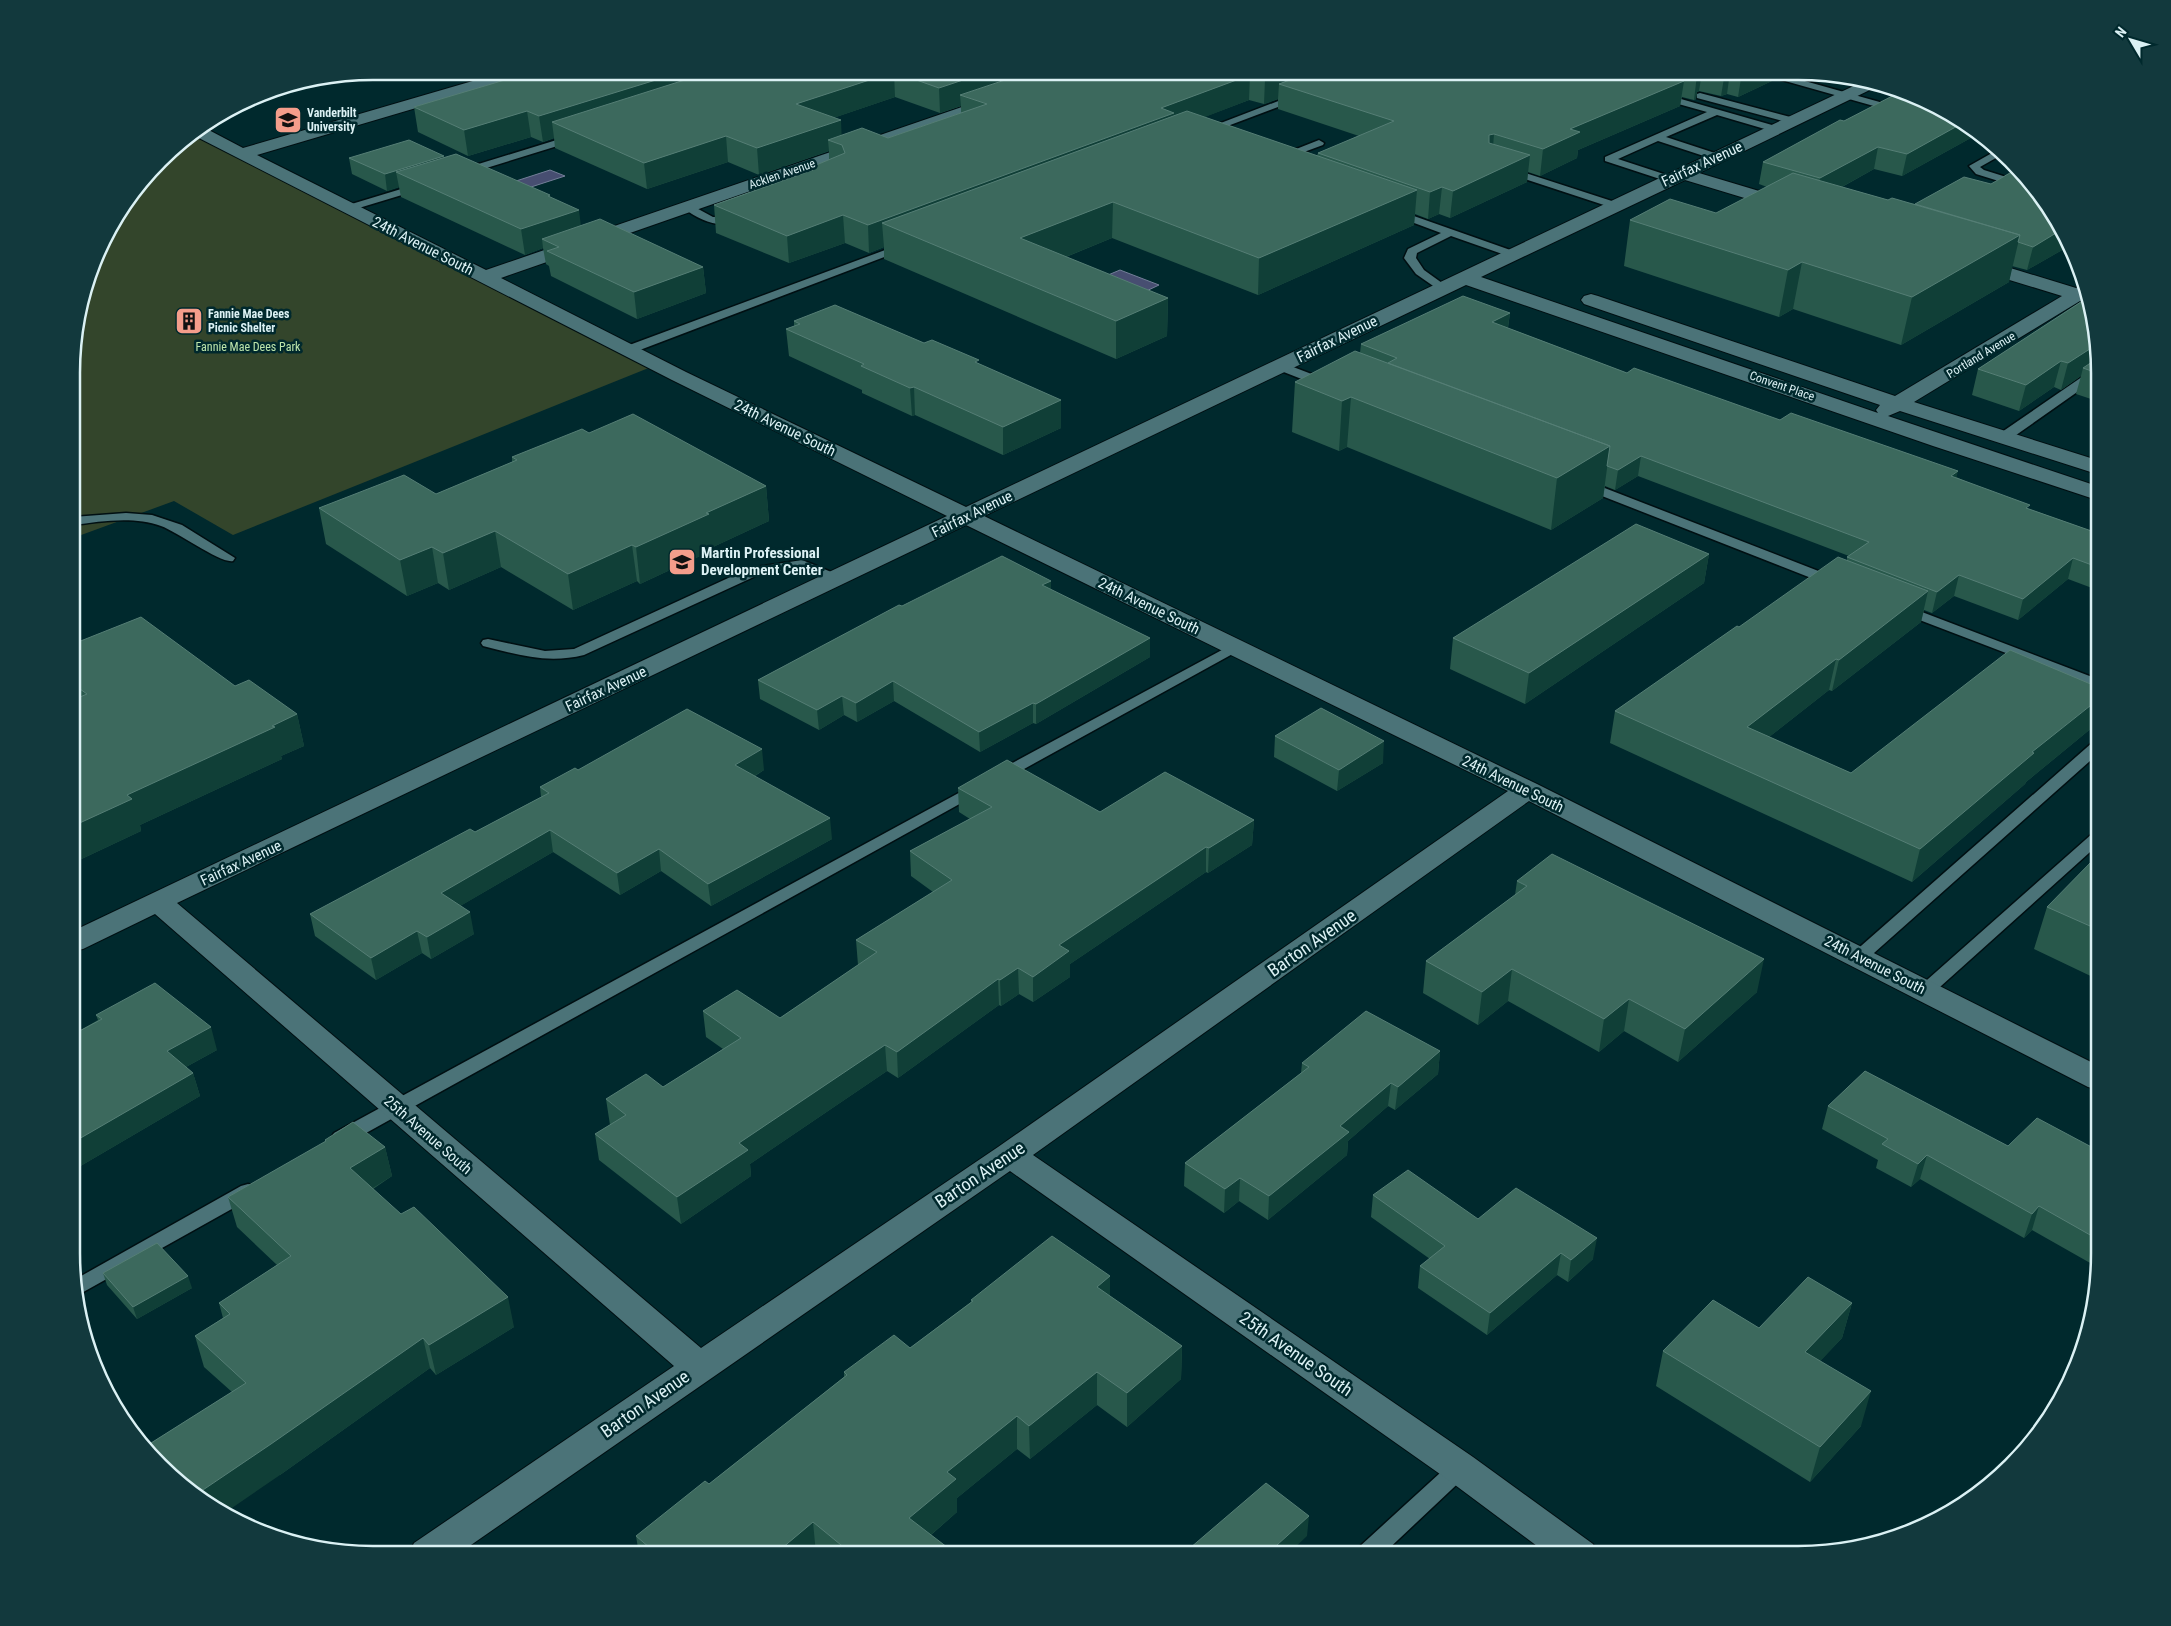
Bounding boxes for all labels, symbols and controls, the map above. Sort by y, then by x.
north arrow [2106,15,2156,65]
text: N [2112,24,2130,40]
school or university icon: Vanderbilt University [273,105,303,135]
place label: Vanderbilt University [307,106,357,134]
street label: Fairfax Avenue [1659,137,1745,191]
street label: Acklen Avenue [747,156,817,192]
street label: 24th Avenue South [370,213,476,279]
building icon: Fannie Mae Dees Picnic Shelter [174,306,204,336]
place label: Fannie Mae Dees Picnic Shelter [208,307,290,335]
street label: Fairfax Avenue [1294,312,1380,366]
street label: Portland Avenue [1944,329,2018,381]
park label: Fannie Mae Dees Park [196,340,301,354]
street label: Convent Place [1748,368,1817,404]
street label: 24th Avenue South [731,396,839,460]
street label: Fairfax Avenue [929,487,1015,541]
place label: Martin Professional Development Center [701,544,823,579]
school or university icon: Martin Professional Development Center [667,547,697,577]
street label: 24th Avenue South [1095,574,1203,638]
street label: Fairfax Avenue [563,662,649,716]
street label: 24th Avenue South [1459,752,1567,816]
street label: Fairfax Avenue [198,836,284,890]
street label: Barton Avenue [1263,904,1360,981]
street label: 24th Avenue South [1822,932,1928,998]
street label: 25th Avenue South [380,1092,476,1178]
street label: Barton Avenue [931,1137,1028,1212]
street label: 25th Avenue South [1236,1307,1357,1400]
street label: Barton Avenue [596,1365,693,1442]

